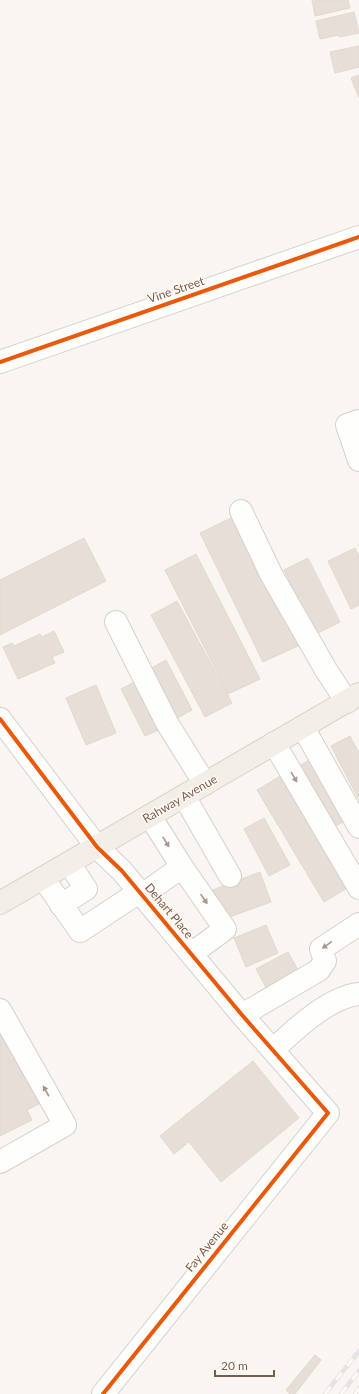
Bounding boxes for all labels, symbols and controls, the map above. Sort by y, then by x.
street label: Vine Street [146,273,207,306]
street label: Rahway Avenue [140,771,220,826]
one-way arrow [291,771,298,783]
one-way arrow [162,837,170,847]
street label: Dehart Place [142,880,197,941]
one-way arrow [200,894,208,904]
one-way arrow [321,941,332,949]
one-way arrow [42,1085,49,1097]
street label: Fay Avenue [182,1219,231,1275]
scale bar [215,1352,274,1378]
text: 20 m [221,1358,248,1373]

